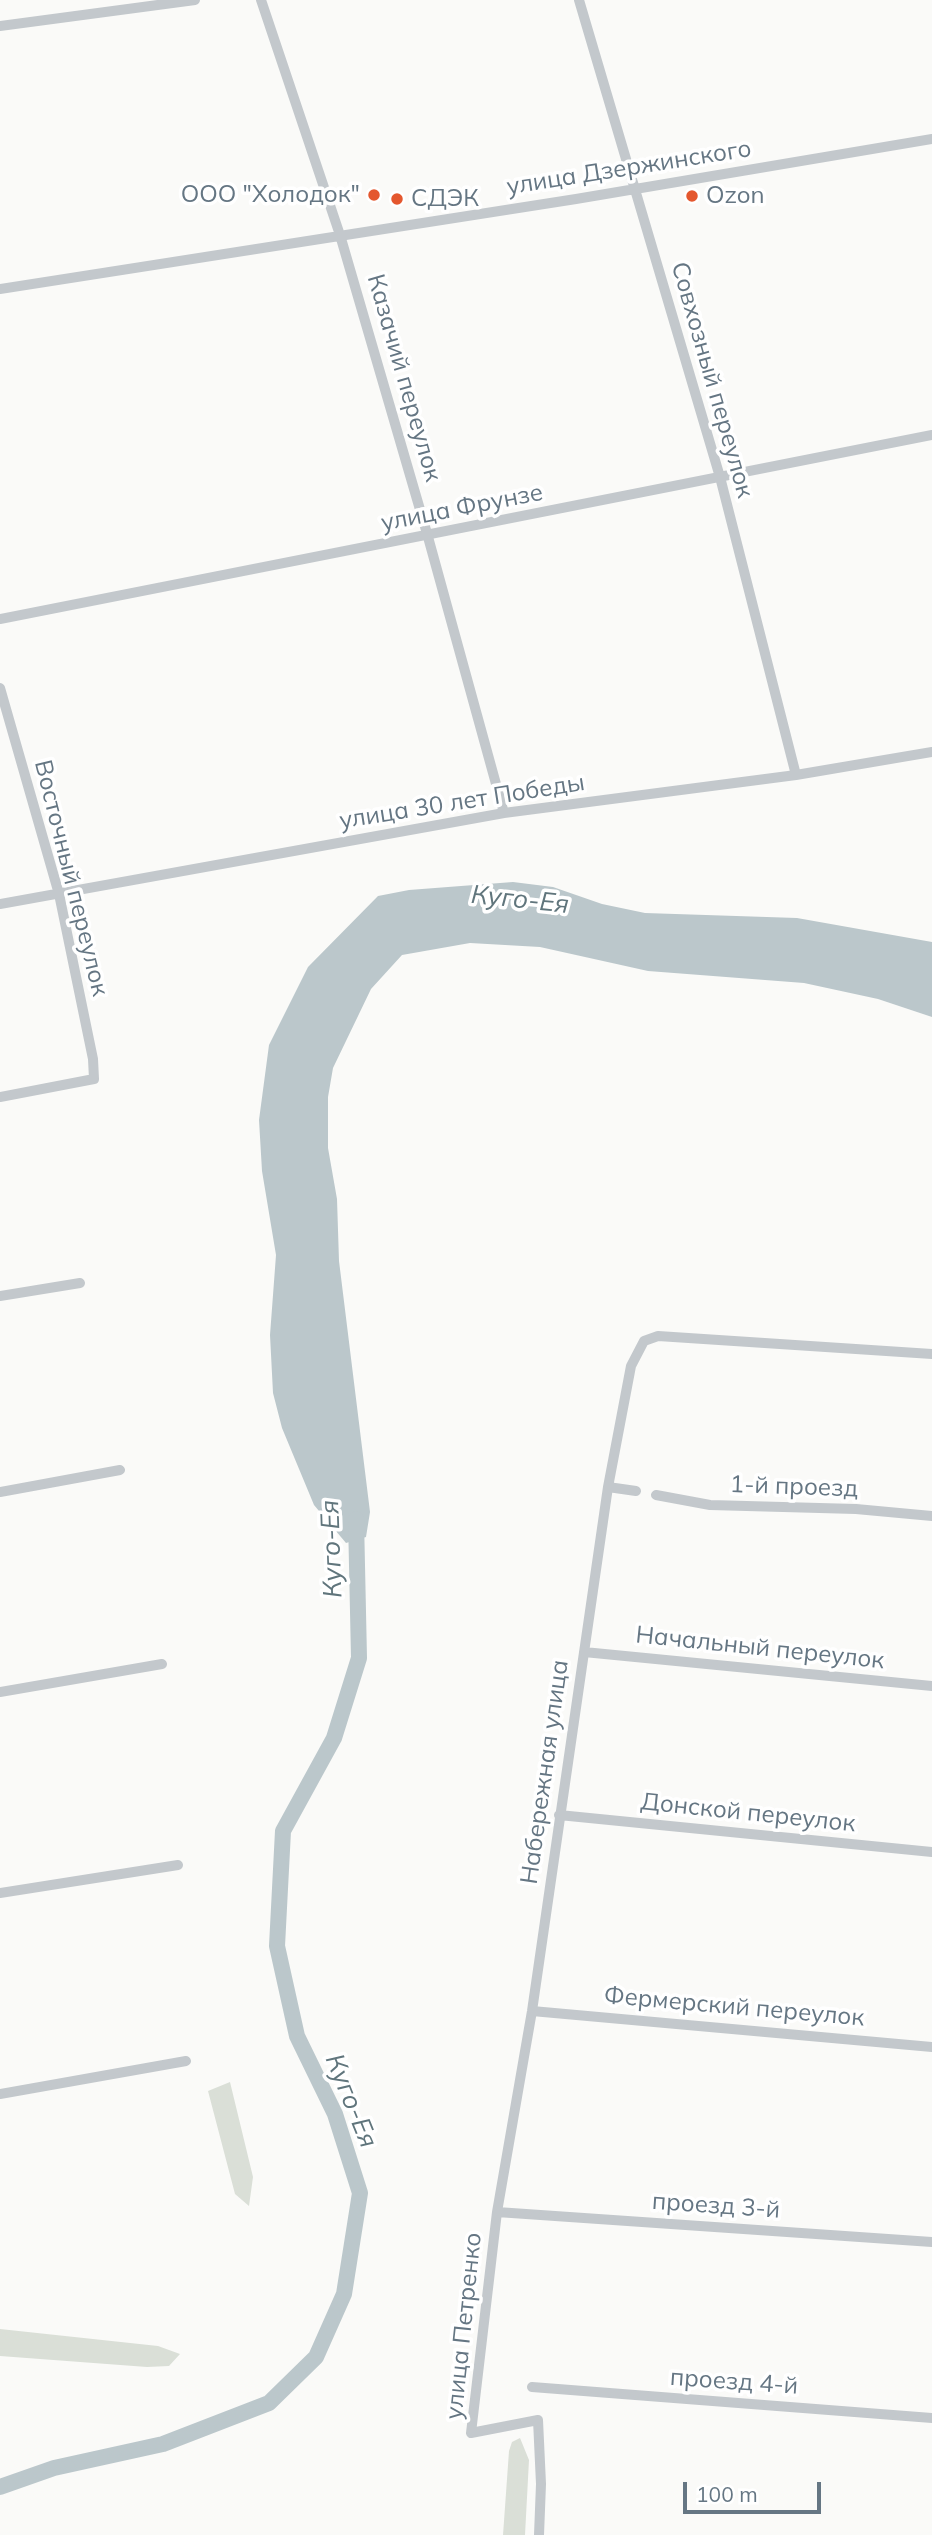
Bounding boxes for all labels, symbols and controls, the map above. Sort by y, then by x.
street label: улица Дзержинского [505,134,753,202]
place label: ООО "Холодок" [181,181,360,209]
place label: Ozon [706,182,765,210]
place label: СДЭК [411,185,479,213]
marker: ООО "Холодок" [366,187,382,203]
marker: Ozon [684,188,700,204]
marker: СДЭК [389,191,405,207]
street label: Совхозный переулок [665,259,759,501]
street label: Казачий переулок [361,271,447,485]
street label: улица Фрунзе [379,478,545,538]
street label: Восточный переулок [28,757,114,999]
street label: улица 30 лет Победы [337,768,587,836]
water label: Куго-Ея [469,879,571,921]
street label: 1-й проезд [729,1470,859,1504]
water label: Куго-Ея [315,1499,349,1599]
street label: Начальный переулок [634,1621,886,1675]
street label: Набережная улица [515,1658,575,1886]
street label: Донской переулок [639,1787,857,1839]
street label: Фермерский переулок [603,1981,865,2033]
water label: Куго-Ея [318,2050,384,2152]
street label: проезд 3-й [651,2187,781,2225]
street label: улица Петренко [440,2231,488,2421]
street label: проезд 4-й [669,2363,799,2401]
scale bar [687,2468,825,2512]
text: 100 m [696,2481,758,2507]

